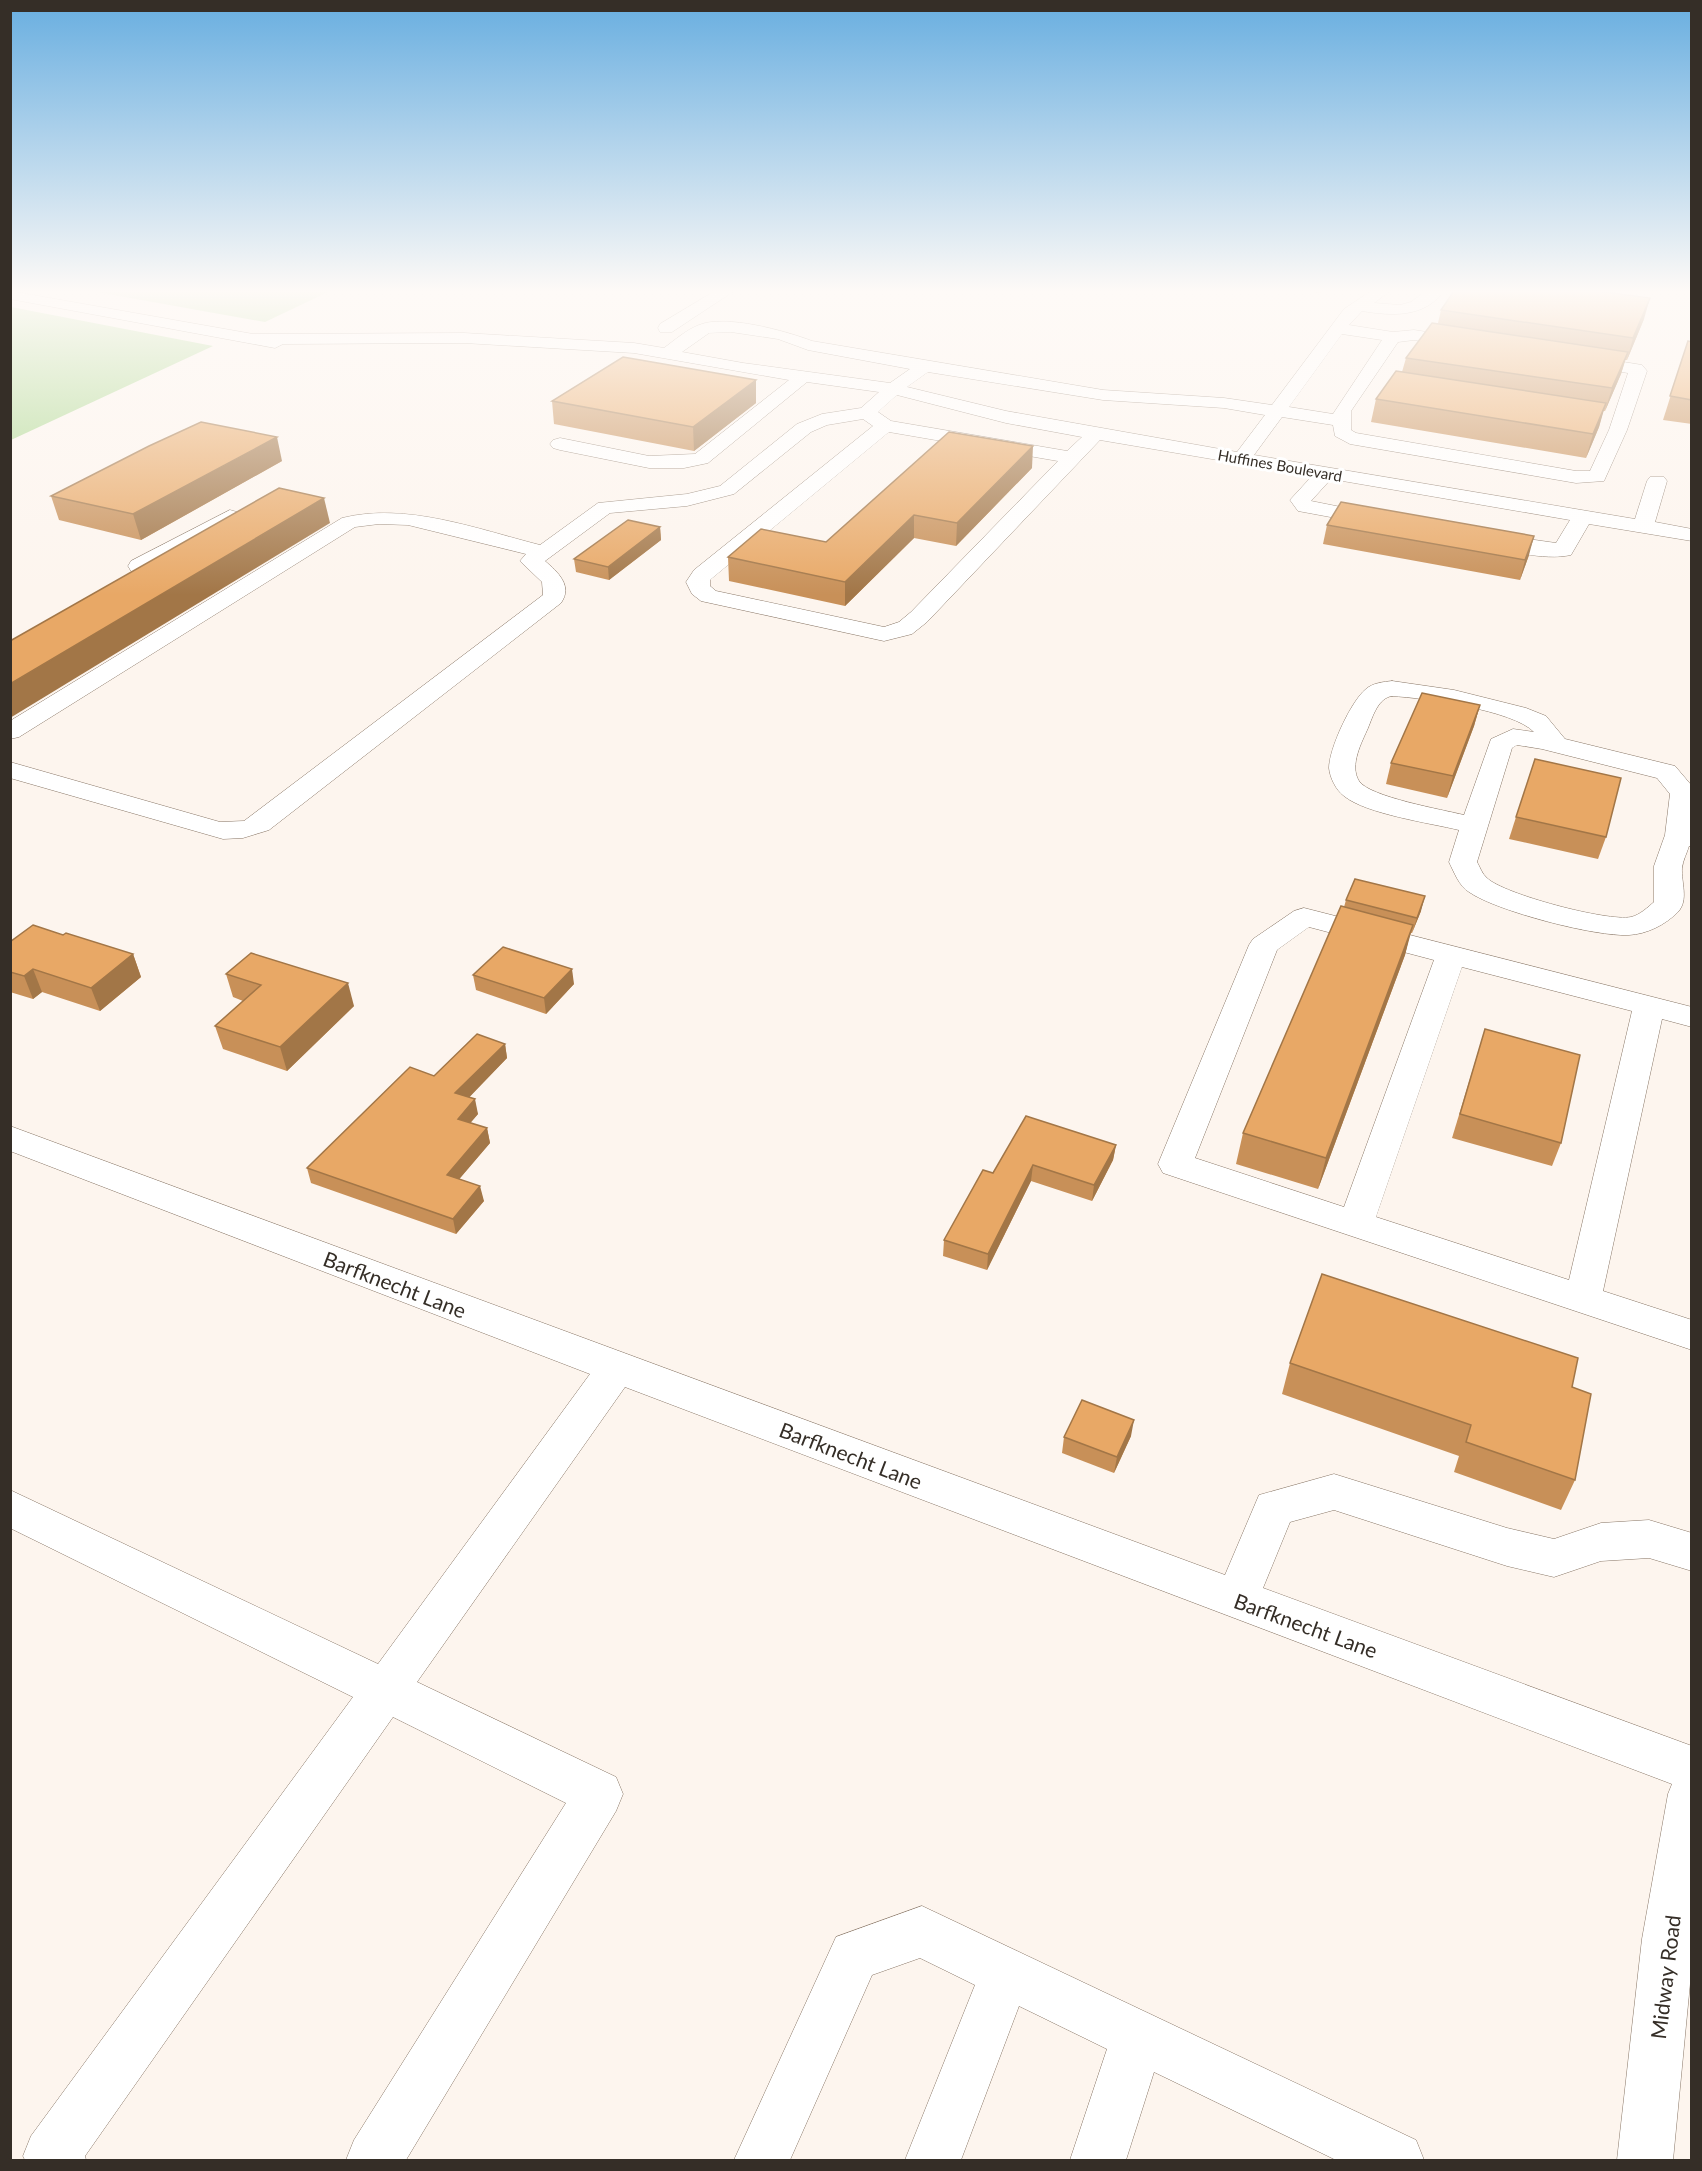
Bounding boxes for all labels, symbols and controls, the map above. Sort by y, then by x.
street label: Huffines Boulevard [1216,445,1344,485]
street label: Barfknecht Lane [320,1245,470,1323]
street label: Barfknecht Lane [776,1416,926,1494]
street label: Barfknecht Lane [1231,1587,1381,1663]
street label: Midway Road [1645,1913,1685,2041]

